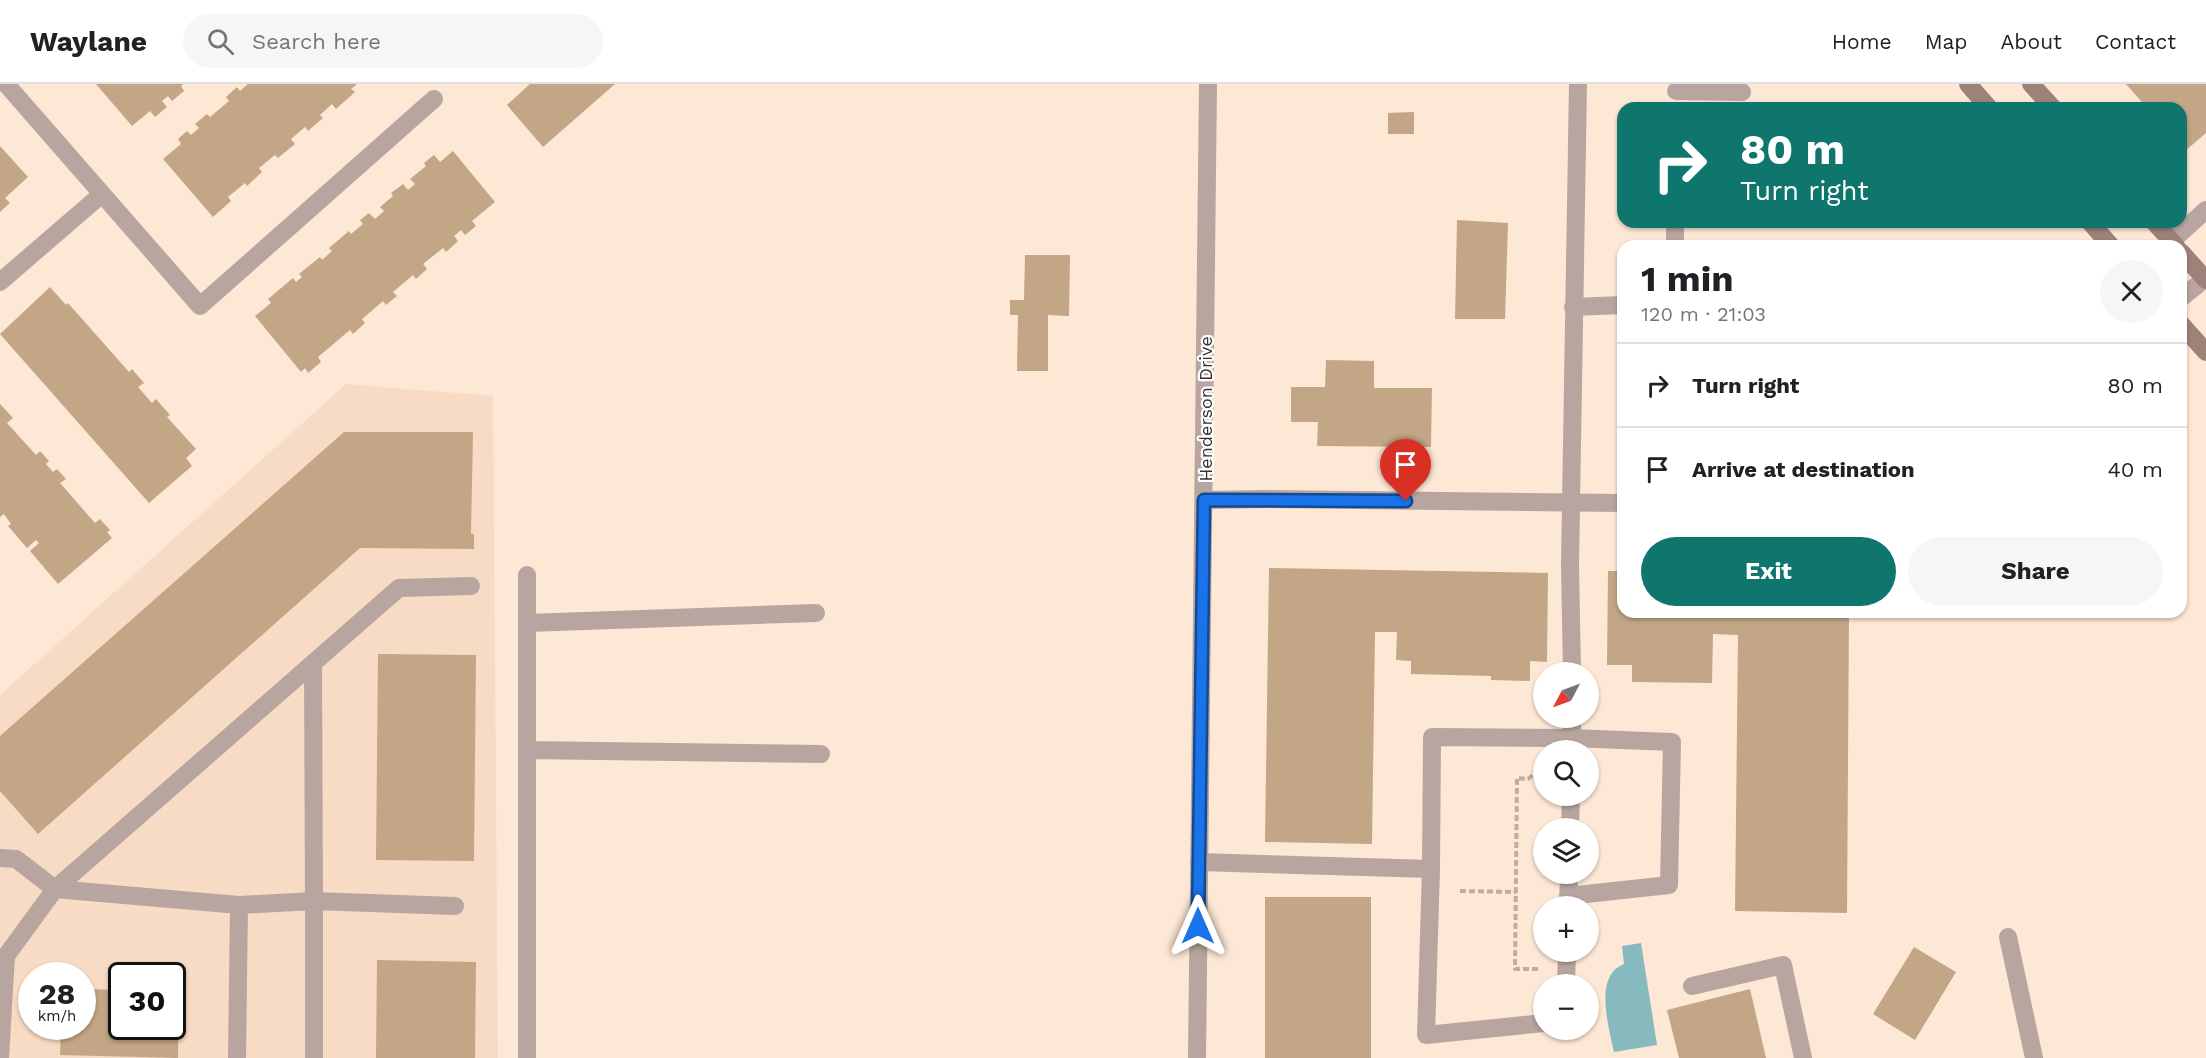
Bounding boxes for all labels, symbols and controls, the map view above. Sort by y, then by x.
search box [183,14,603,68]
text: Waylane [30,25,147,58]
icon: search [204,25,237,58]
text: Search here [252,29,381,54]
text: Home [1832,29,1892,54]
text: Map [1925,29,1968,54]
text: About [2001,29,2062,54]
text: Contact [2095,29,2176,54]
text: 80 m [1740,125,1845,174]
icon: right [1641,126,1719,204]
text: Turn right [1740,175,1869,207]
text: 1 min [1641,258,1733,300]
button: close [2100,260,2163,323]
text: 120 m · 21:03 [1641,302,1766,326]
street label: Henderson Drive [1195,336,1216,482]
icon: right [1641,369,1674,402]
text: Turn right [1692,373,1799,398]
text: 80 m [2107,373,2163,398]
pin [1380,439,1431,501]
icon: arrive [1389,448,1422,481]
icon: arrive [1641,453,1674,486]
text: Arrive at destination [1692,457,1915,482]
text: 40 m [2107,457,2163,482]
button: Exit [1641,537,1896,606]
button: Share [1908,537,2163,606]
north arrow [1533,662,1599,728]
map controls [1533,662,1599,1040]
button: search [1533,740,1599,806]
button: layers [1533,818,1599,884]
position arrow [1166,894,1230,958]
button: + [1533,896,1599,962]
speed limit sign: 30 [108,962,186,1040]
button: − [1533,974,1599,1040]
text: 28 [39,976,75,1011]
text: km/h [38,1007,76,1025]

